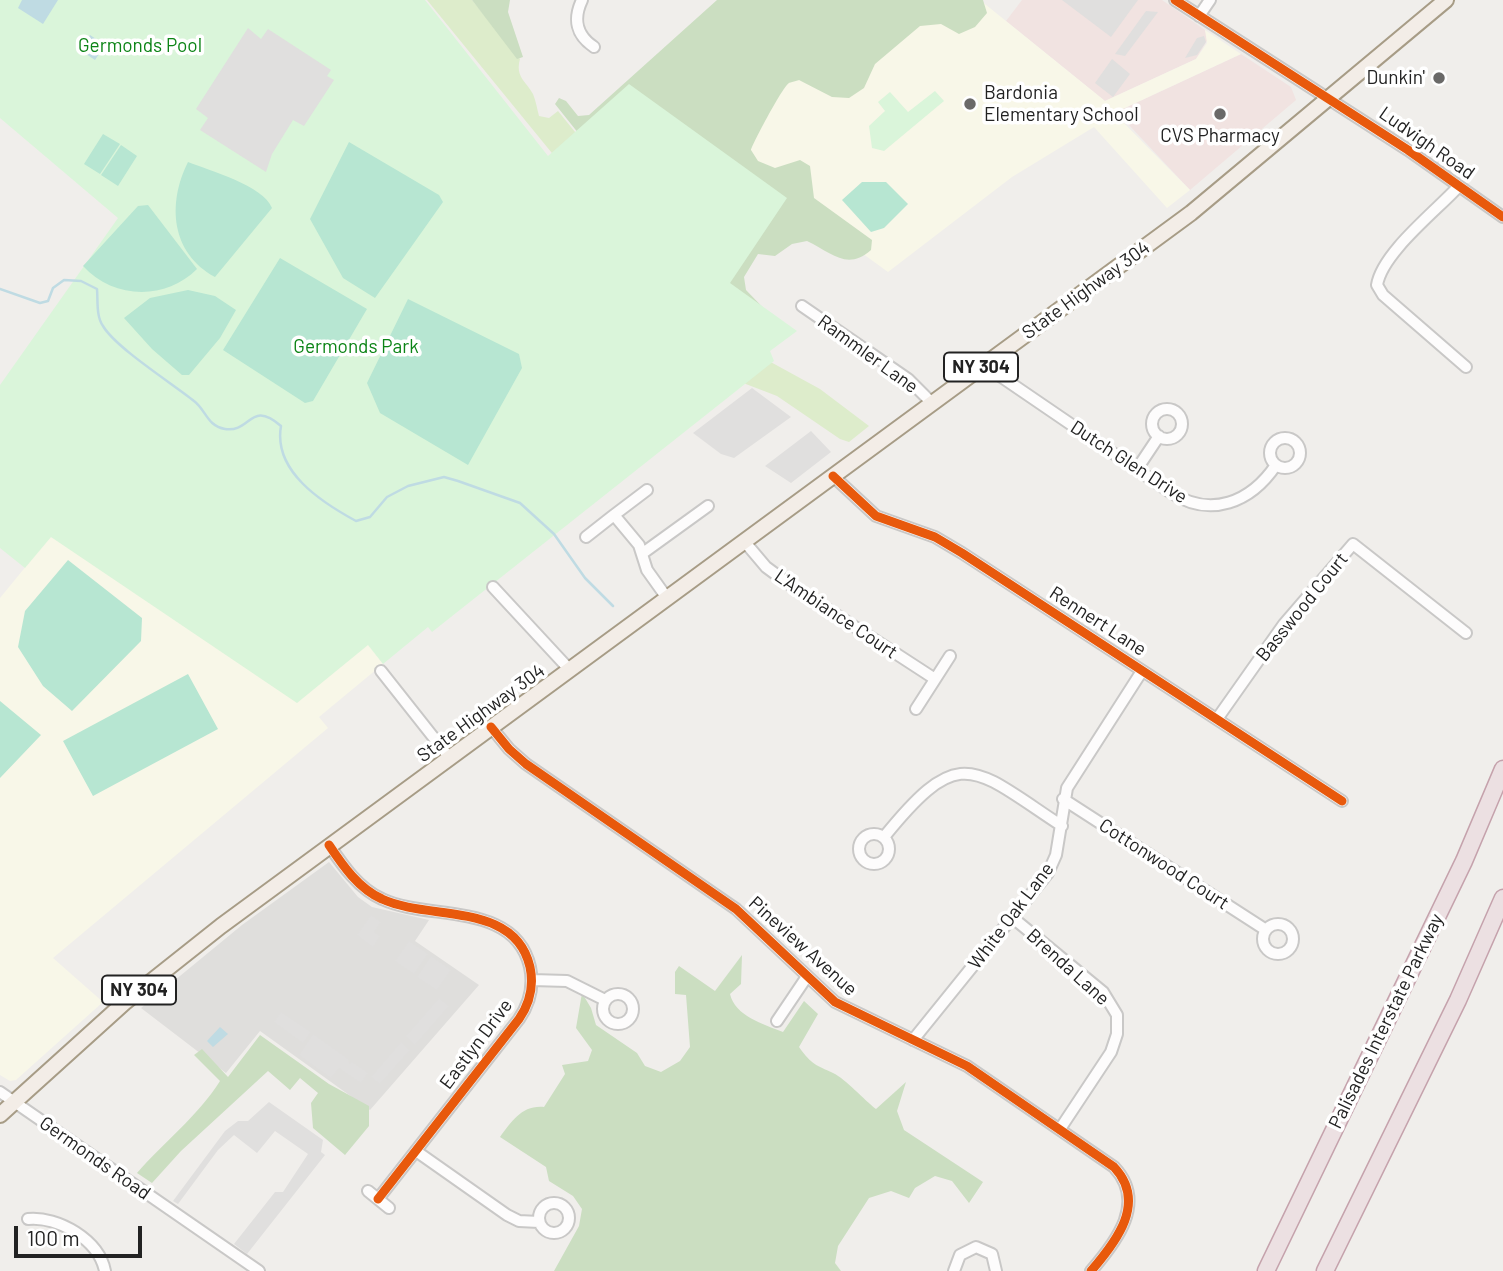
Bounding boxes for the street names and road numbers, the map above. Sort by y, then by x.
street label: Ludvigh Road [1375,102,1479,184]
street label: State Highway 304 [1018,236,1154,344]
street label: Rammler Lane [813,310,923,398]
road number: NY 304 [944,352,1018,382]
street label: Dutch Glen Drive [1066,416,1192,508]
street label: Basswood Court [1251,548,1353,666]
street label: L'Ambiance Court [770,564,902,664]
street label: Rennert Lane [1045,581,1151,661]
street label: State Highway 304 [413,659,549,767]
street label: Cottonwood Court [1095,814,1233,914]
street label: White Oak Lane [963,858,1059,974]
street label: Pineview Avenue [744,891,862,1001]
street label: Palisades Interstate Parkway [1324,910,1448,1132]
street label: Brenda Lane [1022,924,1114,1010]
road number: NY 304 [102,975,176,1004]
street label: Eastlyn Drive [435,995,517,1093]
street label: Germonds Road [35,1111,155,1205]

